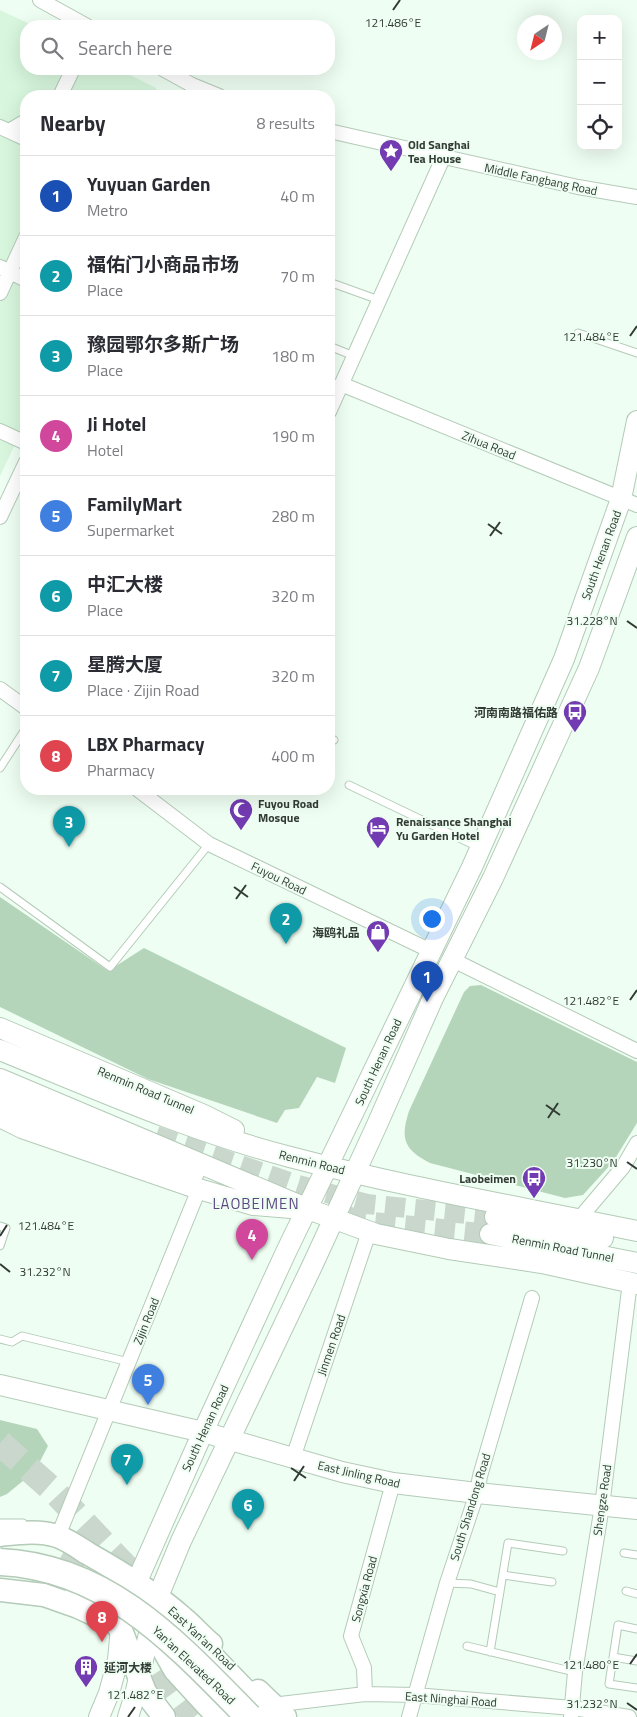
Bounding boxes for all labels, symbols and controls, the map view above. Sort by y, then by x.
text: 121.486°E [365,13,421,32]
north arrow [517,15,562,60]
map controls [577,15,622,150]
button: + [577,15,622,60]
search box [20,20,335,75]
text: Search here [78,33,172,62]
icon: search [38,34,66,62]
button: − [577,60,622,105]
button: locate [577,105,622,150]
text: Nearby [40,107,105,139]
text: 8 results [256,111,315,135]
place label: Old Sanghai Tea House [408,135,470,168]
place icon: Old Sanghai Tea House [378,138,404,172]
street label: Middle Fangbang Road [483,158,599,200]
text: Yuyuan Garden [87,169,211,198]
text: 1 [52,184,60,208]
text: 40 m [280,184,315,208]
text: Metro [87,198,128,222]
text: 福佑门小商品市场 [87,249,239,278]
text: 2 [52,264,60,288]
text: 70 m [280,264,315,288]
text: Place [87,278,123,302]
text: 121.484°E [563,327,619,346]
text: 豫园鄂尔多斯广场 [87,329,239,358]
text: 3 [52,344,60,368]
text: 180 m [271,344,315,368]
text: Place [87,358,123,382]
text: Ji Hotel [87,409,146,438]
text: 4 [52,424,60,448]
text: 190 m [271,424,315,448]
street label: Zihua Road [459,426,519,464]
text: Hotel [87,438,124,462]
text: FamilyMart [87,489,182,518]
text: 5 [52,504,60,528]
text: 280 m [271,504,315,528]
street label: South Henan Road [576,508,626,602]
text: Supermarket [87,518,174,542]
text: 中汇大楼 [87,569,163,598]
text: 6 [52,584,60,608]
text: 320 m [271,584,315,608]
text: Place [87,598,123,622]
text: 31.228°N [566,611,618,630]
text: 星腾大厦 [87,649,163,678]
text: 7 [52,664,60,688]
text: 320 m [271,664,315,688]
text: Place · Zijin Road [87,678,200,702]
bus stop icon: 河南南路福佑路 [562,699,588,733]
place label: 河南南路福佑路 [474,703,558,722]
text: LBX Pharmacy [87,729,204,758]
text: 8 [52,744,60,768]
text: 400 m [271,744,315,768]
text: Pharmacy [87,758,155,782]
place label: Fuyou Road Mosque [258,794,319,827]
mosque icon: Fuyou Road Mosque [228,797,254,831]
pin: 3 [53,806,85,847]
place label: Renaissance Shanghai Yu Garden Hotel [396,812,512,845]
hotel icon: Renaissance Shanghai Yu Garden Hotel [365,815,391,849]
street label: Fuyou Road [248,856,310,900]
pin: 2 [270,903,302,944]
your location [419,906,445,932]
shop icon: 海鸥礼品 [365,919,391,953]
place label: 海鸥礼品 [312,923,360,942]
pin: 1 [411,961,443,1002]
text: 121.482°E [563,991,619,1010]
street label: South Henan Road [349,1015,407,1109]
street label: Renmin Road Tunnel [95,1061,197,1119]
street label: Renmin Road [277,1145,347,1179]
text: 31.230°N [566,1153,618,1172]
bus stop icon: Laobeimen [521,1165,547,1199]
place label: Laobeimen [459,1169,516,1188]
district label: LAOBEIMEN [212,1192,300,1215]
text: 121.484°E [18,1216,74,1235]
pin: 4 [236,1219,268,1260]
street label: Renmin Road Tunnel [510,1229,616,1267]
text: 31.232°N [19,1262,71,1281]
street label: Zijin Road [128,1295,164,1347]
street label: Jinmen Road [312,1312,350,1378]
pin: 5 [132,1364,164,1405]
street label: South Henan Road [176,1381,234,1475]
pin: 7 [111,1444,143,1485]
street label: South Shandong Road [445,1451,495,1563]
street label: East Jinling Road [316,1455,402,1493]
street label: Shengze Road [588,1463,616,1537]
pin: 6 [232,1489,264,1530]
street label: Songxia Road [346,1554,382,1624]
pin: 8 [86,1601,118,1642]
street label: East Yan'an Road [164,1602,240,1674]
street label: Yan'an Elevated Road [148,1621,240,1709]
building icon: 延河大楼 [73,1654,99,1688]
text: 121.480°E [563,1655,619,1674]
place label: 延河大楼 [104,1658,152,1677]
text: 121.482°E [107,1685,163,1704]
street label: East Ninghai Road [404,1686,498,1712]
text: 31.232°N [566,1694,618,1713]

